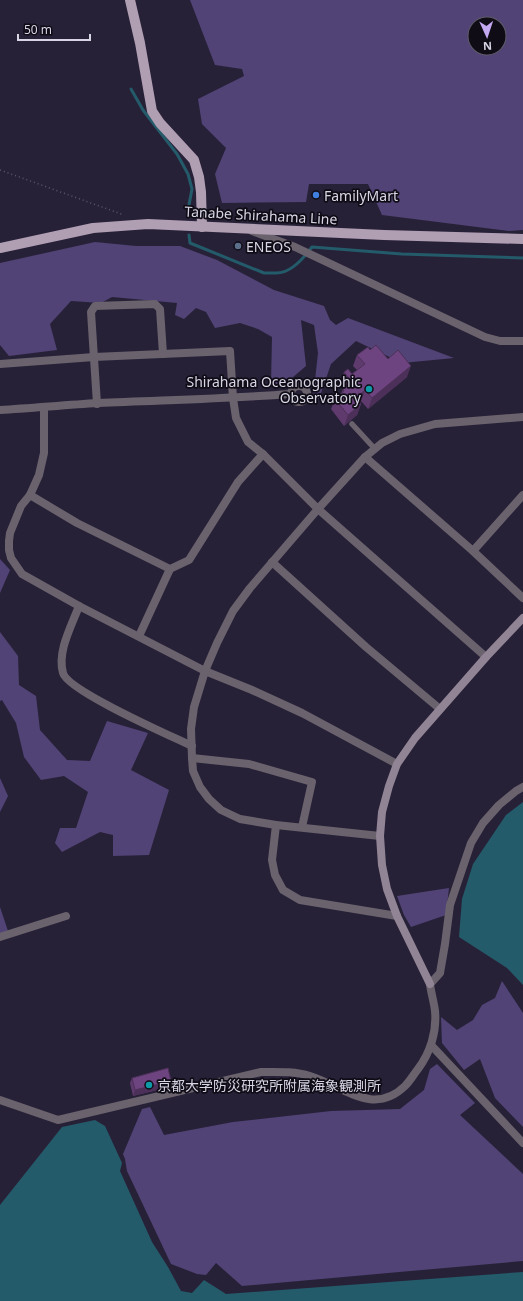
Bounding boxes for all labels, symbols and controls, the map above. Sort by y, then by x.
scale bar [18,16,90,42]
north arrow [467,16,507,56]
text: 50 m [24,21,52,38]
text: N [483,39,492,54]
place label: FamilyMart [324,186,398,205]
marker: FamilyMart [311,190,321,200]
street label: Tanabe Shirahama Line [184,202,338,228]
place label: ENEOS [246,237,291,256]
marker: ENEOS [233,241,243,251]
place label: Shirahama Oceanographic Observatory [187,372,362,407]
marker: Shirahama Oceanographic Observatory [364,384,374,394]
place label: 京都大学防災研究所附属海象観測所 [157,1076,381,1095]
marker: 京都大学防災研究所附属海象観測所 [144,1080,154,1090]

